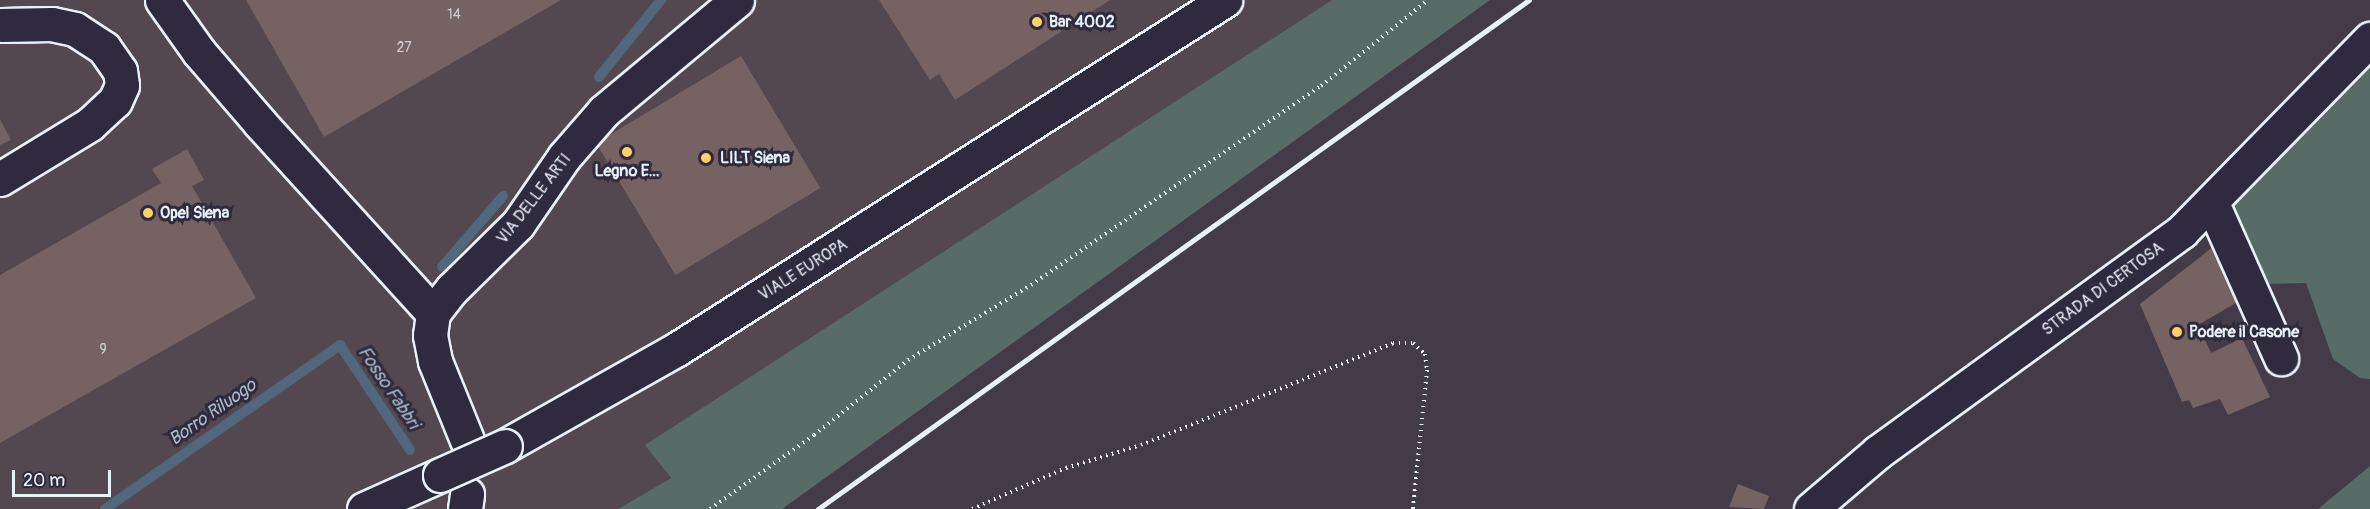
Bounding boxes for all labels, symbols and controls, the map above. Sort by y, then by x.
house number: 14 [447,7,461,23]
place label: Bar 4002 [1049,12,1115,32]
marker: Bar 4002 [1030,15,1044,29]
house number: 27 [396,40,412,56]
marker: Legno E... [620,145,634,159]
place label: LILT Siena [720,148,790,168]
marker: LILT Siena [697,149,715,167]
street label: VIA DELLE ARTI [493,150,575,248]
place label: Legno E... [594,161,660,181]
place label: Opel Siena [160,203,229,223]
marker: Opel Siena [141,206,155,220]
street label: VIALE EUROPA [755,235,851,305]
street label: STRADA DI CERTOSA [2038,238,2168,340]
place label: Podere il Casone [2189,322,2299,342]
marker: Podere il Casone [2170,325,2184,339]
house number: 9 [99,342,107,358]
water label: Fosso Fabbri [353,343,423,433]
water label: Borro Riluogo [165,375,261,451]
scale bar [15,458,114,496]
text: 20 m [23,469,65,492]

